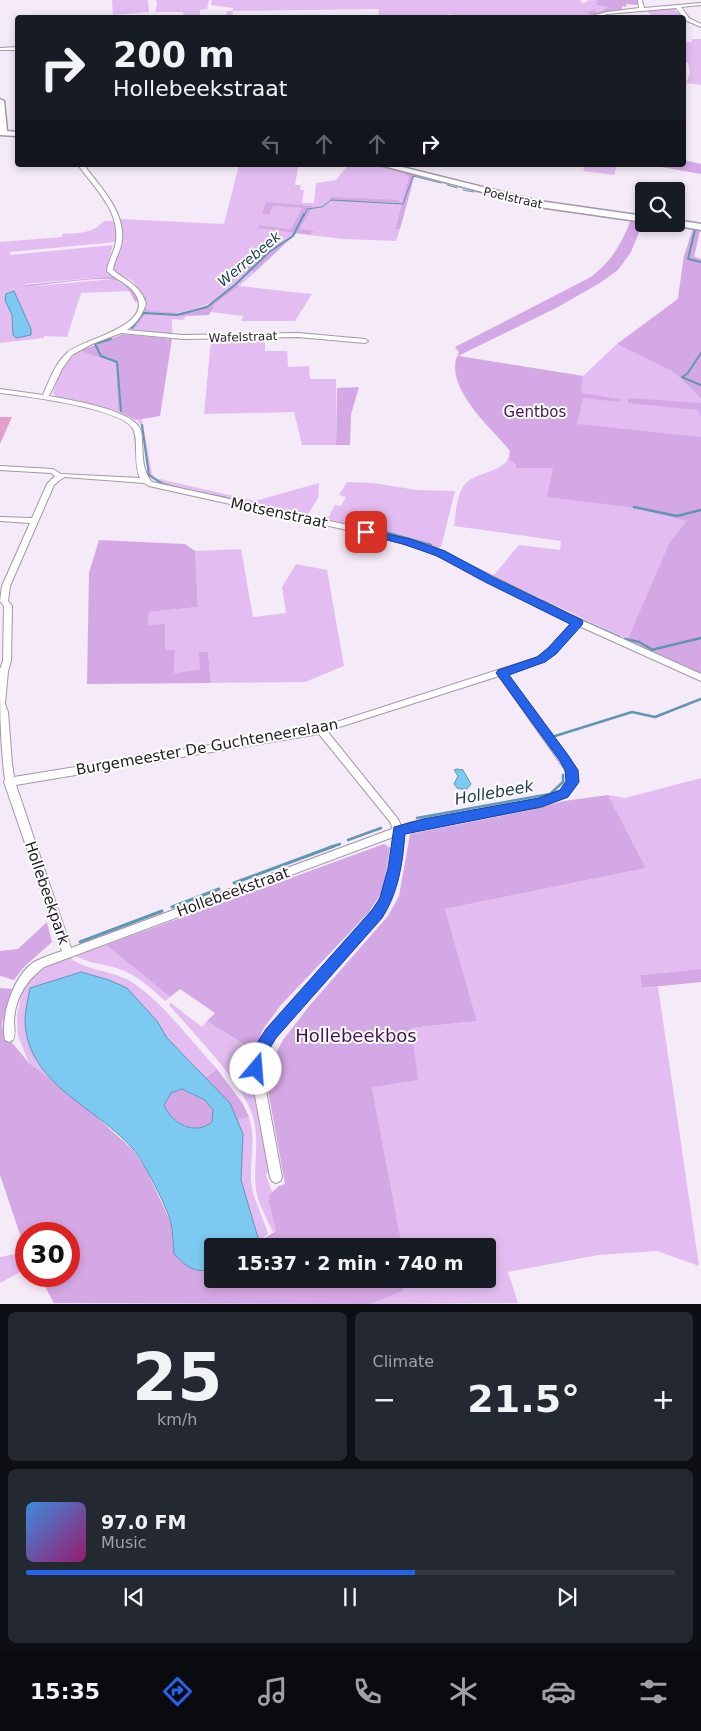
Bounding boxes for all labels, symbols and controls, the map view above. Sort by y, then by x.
icon: right [30,35,95,100]
text: 200 m [113,35,235,75]
text: Hollebeekstraat [113,76,287,101]
icon: left [257,130,285,158]
icon: ahead [310,130,338,158]
icon: ahead [363,130,391,158]
icon: right [416,130,444,158]
map controls [635,182,685,232]
button: search [635,182,685,232]
street label: Poelstraat [482,184,544,212]
water label: Werrebeek [214,228,284,290]
street label: Wafelstraat [208,329,278,345]
park label: Gentbos [504,403,567,421]
street label: Motsenstraat [229,494,329,532]
pin [345,511,387,553]
icon: arrive [352,518,380,546]
street label: Burgemeester De Guchteneerelaan [74,715,340,779]
water label: Hollebeek [453,776,536,809]
street label: Hollebeekpark [21,839,73,947]
street label: Hollebeekstraat [174,863,292,921]
park label: Hollebeekbos [295,1025,417,1046]
position arrow [229,1042,281,1094]
speed limit sign: 30 [15,1222,80,1287]
text: 15:37 · 2 min · 740 m [236,1252,464,1274]
text: 25 [132,1340,222,1415]
text: Climate [373,1352,434,1371]
text: 21.5° [467,1377,580,1421]
text: − [373,1383,396,1416]
text: + [652,1383,675,1416]
text: km/h [157,1410,197,1429]
text: 97.0 FM [101,1511,186,1533]
text: Music [101,1533,147,1552]
icon: previous [120,1583,148,1611]
icon: pause [336,1583,364,1611]
icon: next [553,1583,581,1611]
icon: directions [160,1674,195,1709]
icon: music [255,1674,290,1709]
icon: phone [350,1674,385,1709]
icon: climate [446,1674,481,1709]
icon: car [541,1674,576,1709]
icon: filters [636,1674,671,1709]
text: 15:35 [30,1679,100,1704]

